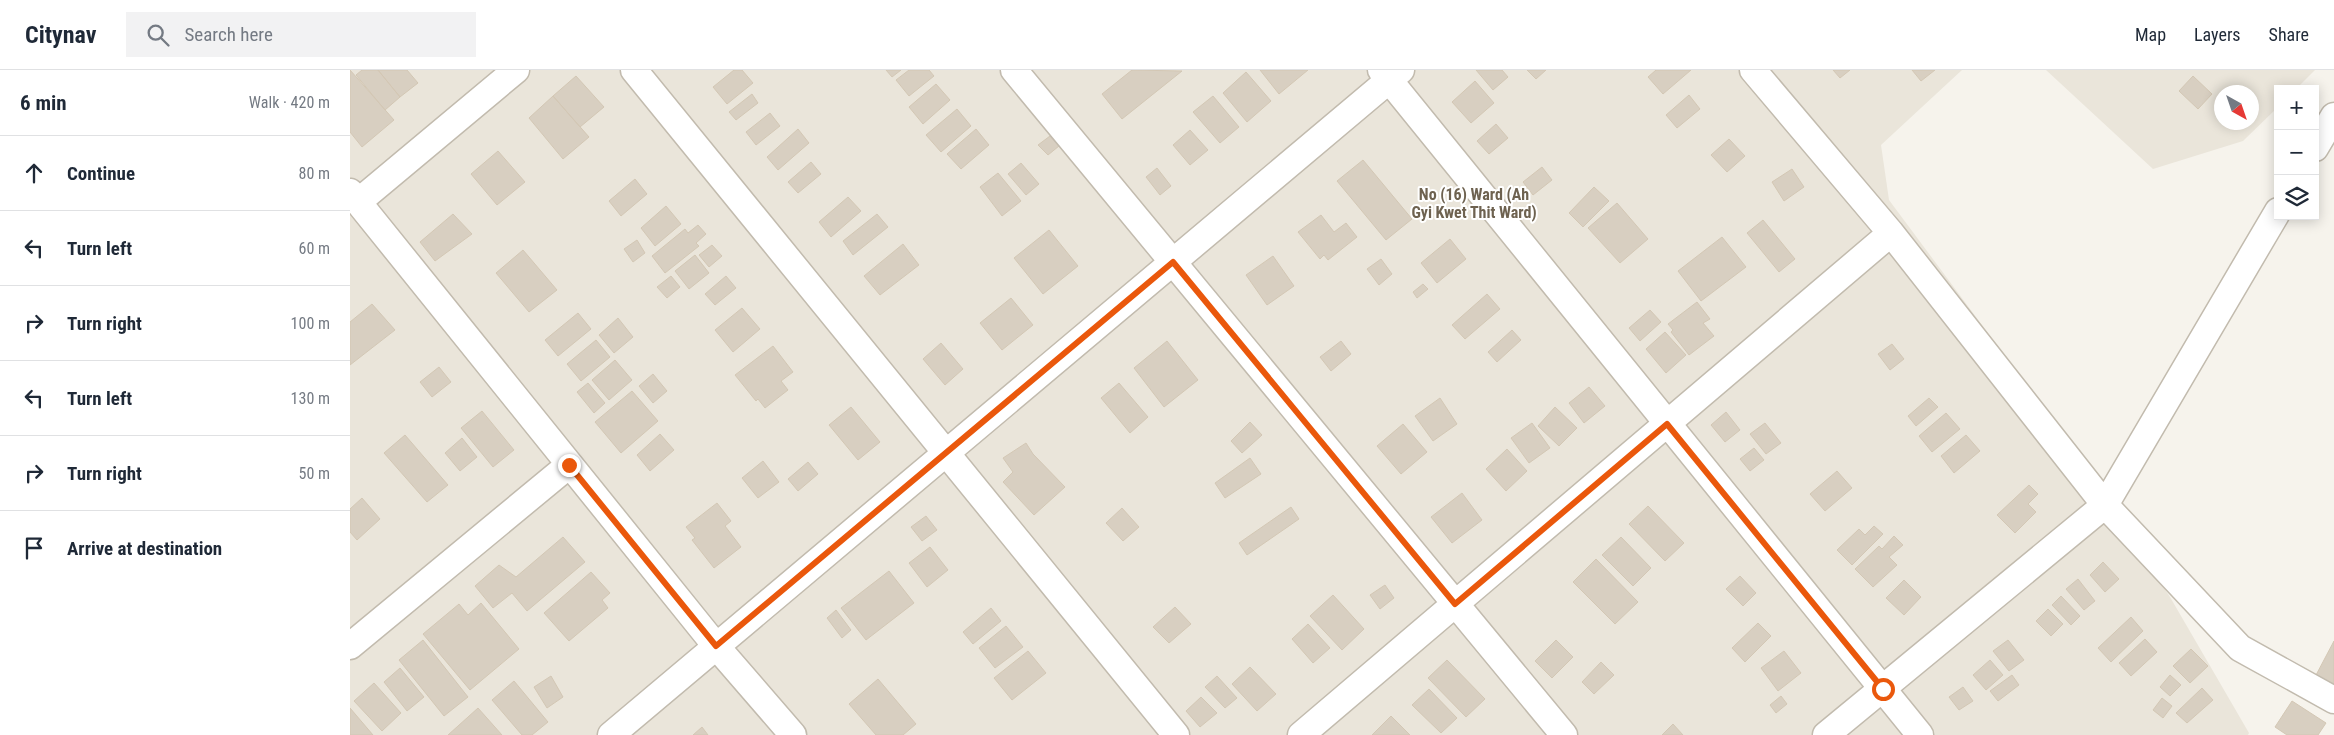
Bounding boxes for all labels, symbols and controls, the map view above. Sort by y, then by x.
search box [126,12,476,57]
text: Citynav [25,21,96,49]
icon: search [144,21,172,49]
text: Search here [184,23,273,46]
text: Map [2135,24,2166,45]
text: Layers [2194,24,2241,45]
text: Share [2269,24,2309,45]
north arrow [2214,85,2259,130]
map controls [2274,85,2319,220]
button: + [2274,85,2319,130]
text: 6 min [20,91,67,115]
text: Walk · 420 m [249,93,330,112]
button: − [2274,130,2319,175]
icon: ahead [20,159,48,187]
text: Continue [67,162,135,185]
text: 80 m [298,164,330,183]
button: layers [2274,175,2319,220]
district label: No (16) Ward (Ah Gyi Kwet Thit Ward) [1411,185,1537,222]
icon: left [20,234,48,262]
text: Turn left [67,237,132,260]
text: 60 m [298,239,330,258]
icon: right [20,309,48,337]
text: Turn right [67,312,142,335]
text: 100 m [291,314,330,333]
icon: left [20,384,48,412]
text: Turn left [67,387,132,410]
text: 130 m [291,389,330,408]
route end [558,454,581,477]
icon: right [20,459,48,487]
text: Turn right [67,462,142,485]
text: 50 m [298,464,330,483]
icon: arrive [20,534,48,562]
text: Arrive at destination [67,537,222,560]
route start [1872,678,1895,701]

